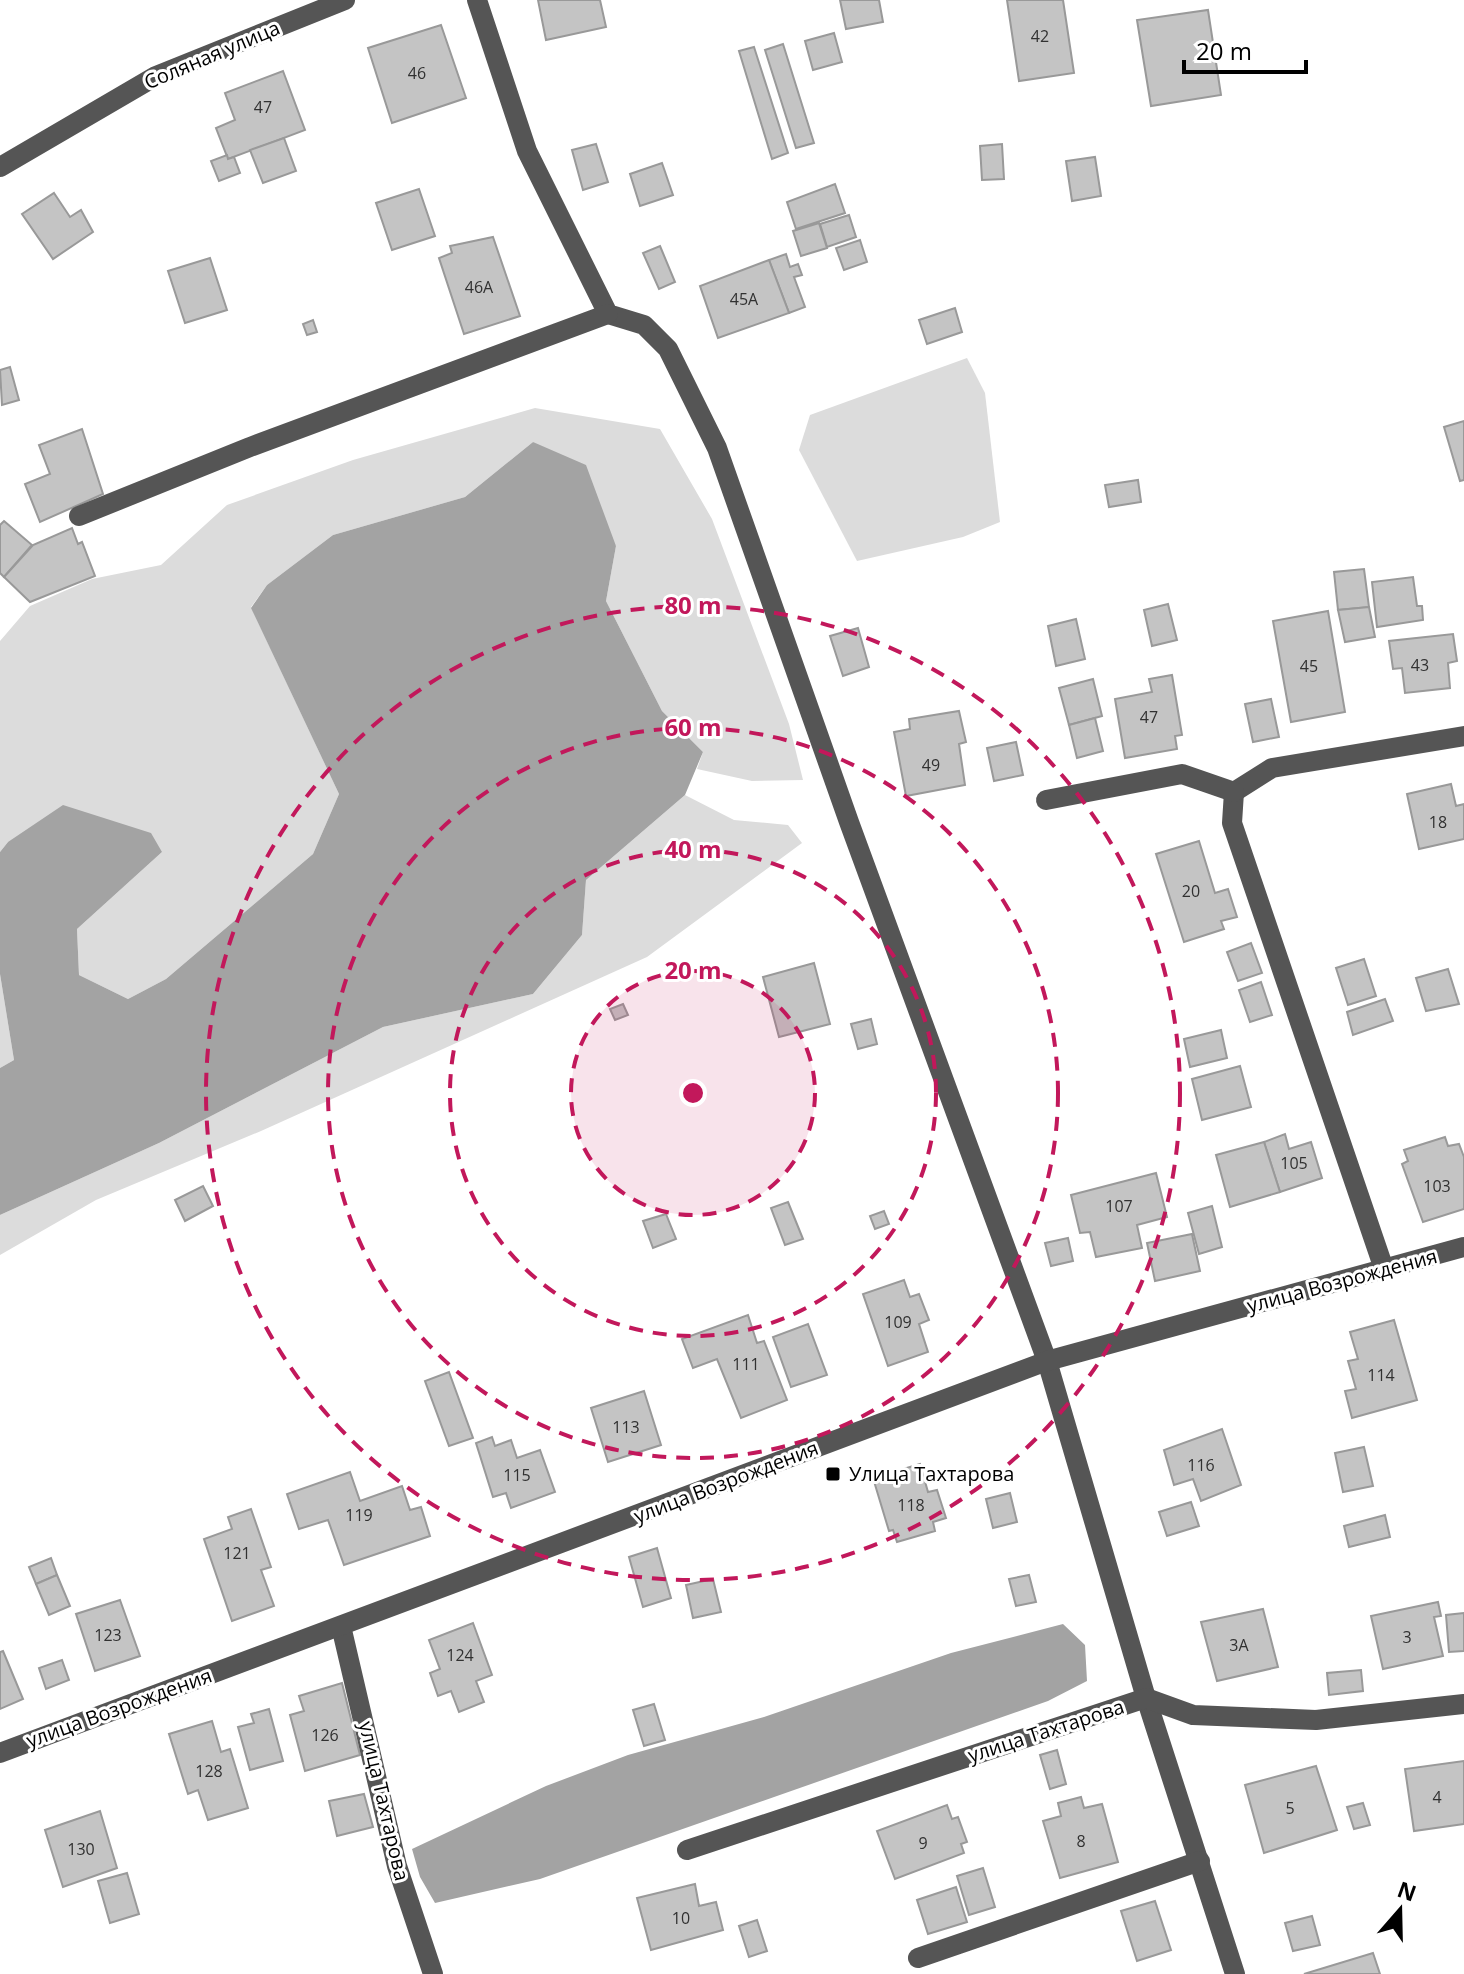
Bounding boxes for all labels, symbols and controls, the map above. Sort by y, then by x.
street label: Соляная улица [140,14,284,95]
scale bar [1184,24,1306,74]
house number: 42 [1031,25,1049,47]
text: 20 m [1196,34,1252,67]
house number: 46 [408,62,426,84]
house number: 47 [254,96,272,118]
house number: 46А [465,276,494,298]
house number: 45А [730,288,759,310]
text: 80 m [664,588,722,621]
house number: 43 [1411,654,1429,676]
house number: 45 [1300,655,1318,677]
house number: 47 [1140,706,1158,728]
text: 60 m [664,710,722,743]
house number: 49 [922,754,940,776]
house number: 18 [1429,811,1447,833]
text: 40 m [664,832,722,865]
house number: 20 [1182,880,1200,902]
text: 20 m [664,953,722,986]
centre of rings [679,1079,707,1107]
house number: 105 [1280,1152,1308,1174]
house number: 103 [1423,1175,1451,1197]
house number: 107 [1105,1195,1133,1217]
street label: улица Возрождения [1244,1242,1440,1319]
house number: 109 [884,1311,912,1333]
house number: 111 [732,1353,760,1375]
house number: 114 [1367,1364,1395,1386]
house number: 113 [612,1416,640,1438]
street label: улица Возрождения [630,1434,822,1529]
house number: 116 [1187,1454,1215,1476]
place label: Улица Тахтарова [849,1460,1014,1487]
house number: 115 [503,1464,531,1486]
marker: Улица Тахтарова [824,1465,842,1483]
house number: 118 [897,1494,925,1516]
house number: 119 [345,1504,373,1526]
house number: 121 [223,1542,251,1564]
house number: 123 [94,1624,122,1646]
house number: 3 [1402,1626,1412,1648]
house number: 3А [1229,1634,1250,1656]
house number: 124 [446,1644,474,1666]
street label: улица Возрождения [22,1661,215,1754]
street label: улица Тахтарова [964,1693,1128,1769]
street label: улица Тахтарова [353,1718,416,1883]
house number: 126 [311,1724,339,1746]
house number: 128 [195,1760,223,1782]
house number: 4 [1432,1786,1442,1808]
house number: 5 [1285,1797,1295,1819]
house number: 8 [1076,1830,1086,1852]
house number: 9 [918,1832,928,1854]
house number: 130 [67,1838,95,1860]
north arrow [1360,1870,1440,1950]
text: N [1394,1873,1421,1907]
house number: 10 [672,1907,690,1929]

